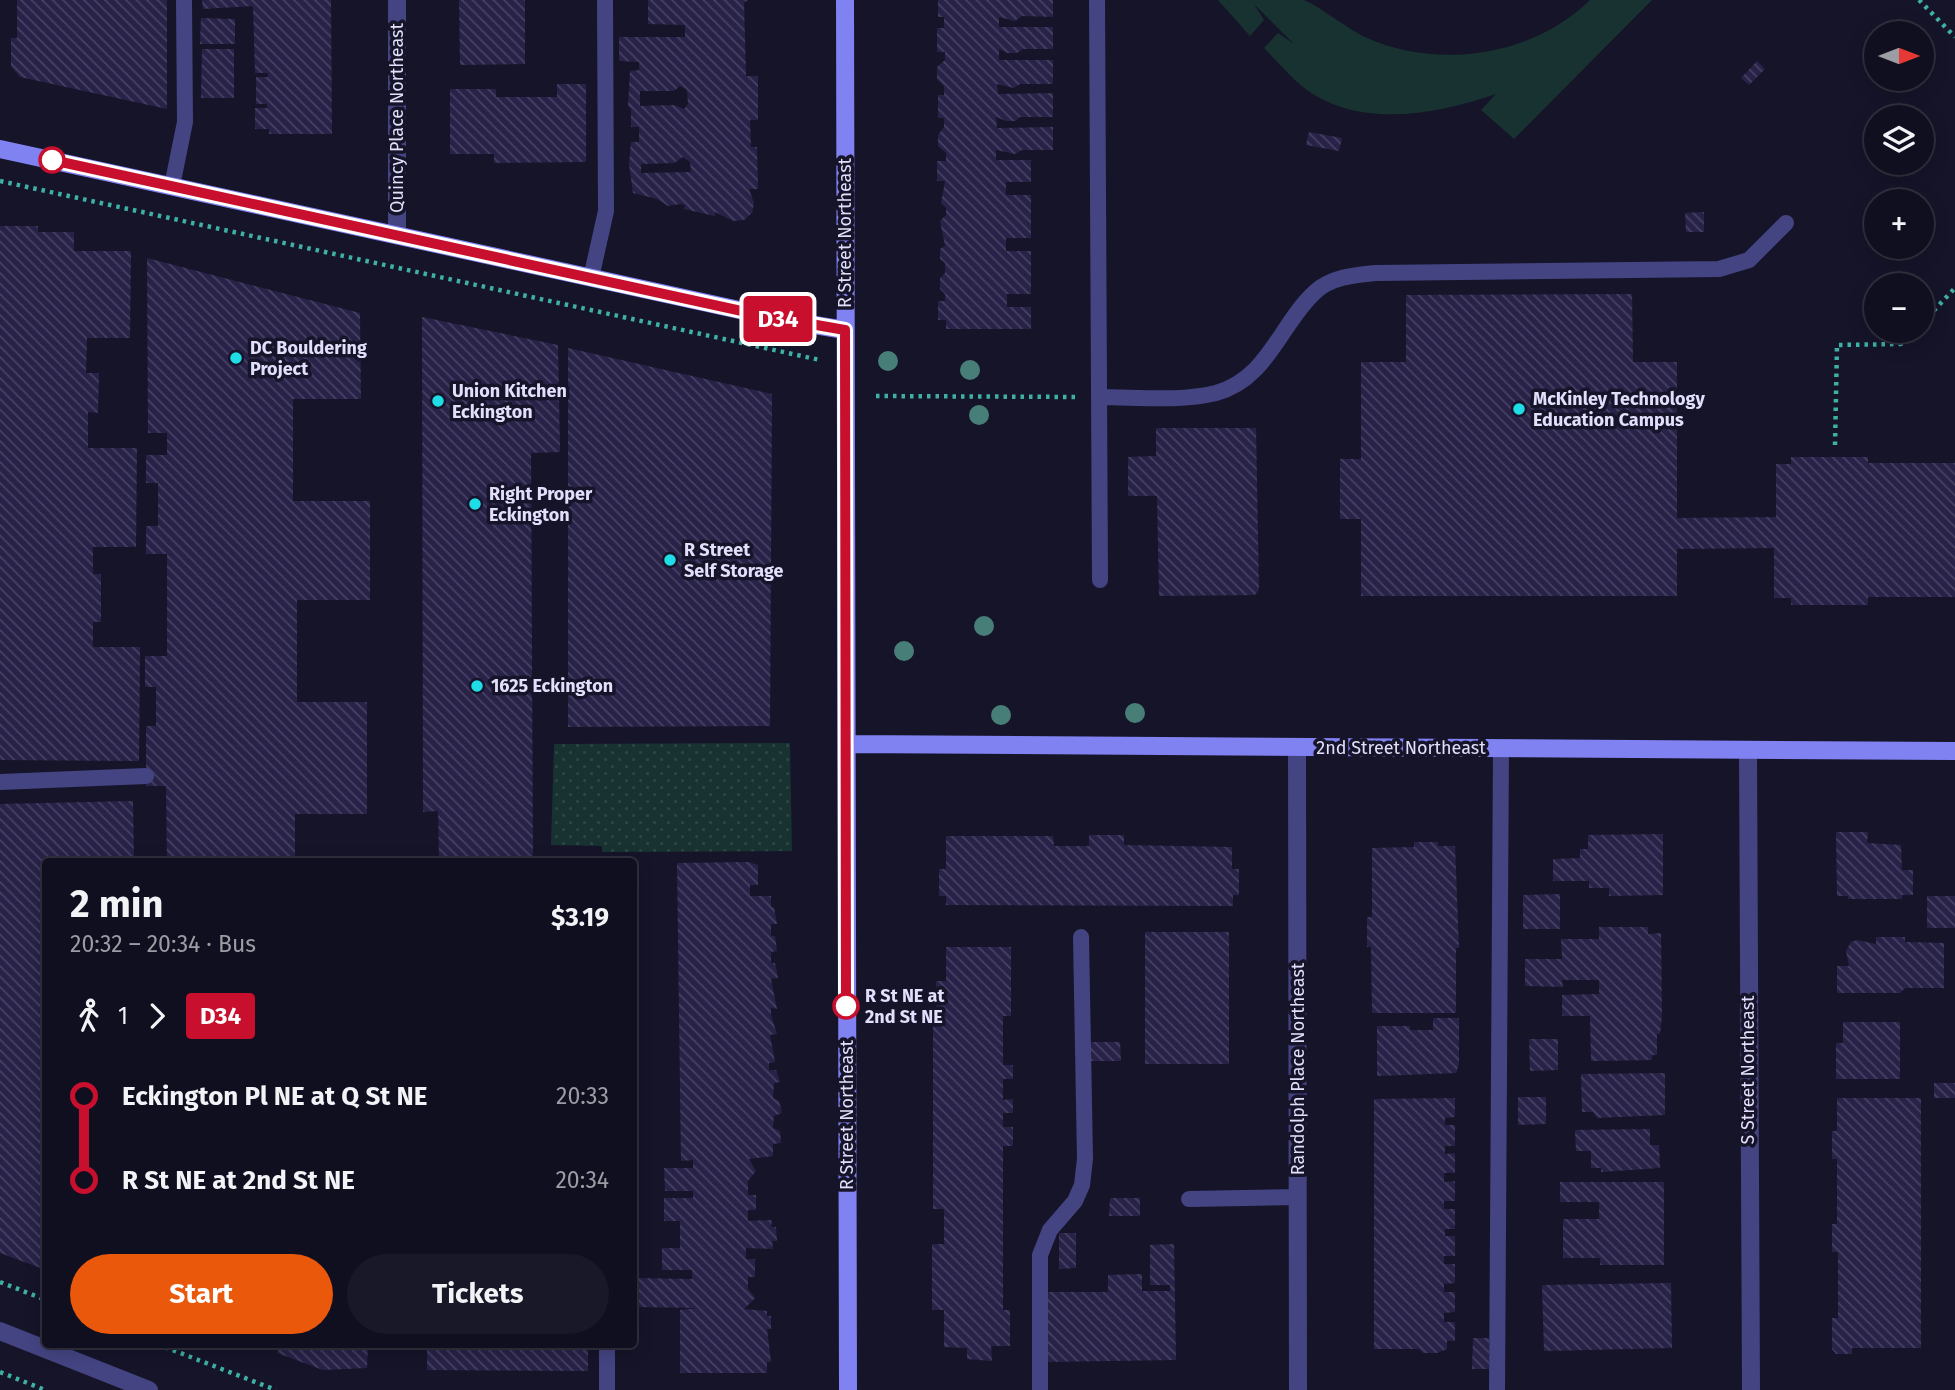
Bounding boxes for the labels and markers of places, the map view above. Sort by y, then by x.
unlabelled marker [39,147,65,173]
place label: DC Bouldering Project [250,337,367,380]
marker: DC Bouldering Project [228,350,244,366]
place label: Union Kitchen Eckington [452,380,567,423]
place label: McKinley Technology Education Campus [1533,388,1706,431]
marker: Union Kitchen Eckington [430,393,446,409]
marker: McKinley Technology Education Campus [1511,401,1527,417]
place label: Right Proper Eckington [489,483,593,526]
marker: Right Proper Eckington [467,496,483,512]
place label: R Street Self Storage [684,539,783,582]
marker: R Street Self Storage [662,552,678,568]
place label: 1625 Eckington [491,675,613,697]
marker: 1625 Eckington [469,678,485,694]
place label: R St NE at 2nd St NE [865,985,945,1028]
marker: R St NE at 2nd St NE [833,993,859,1019]

